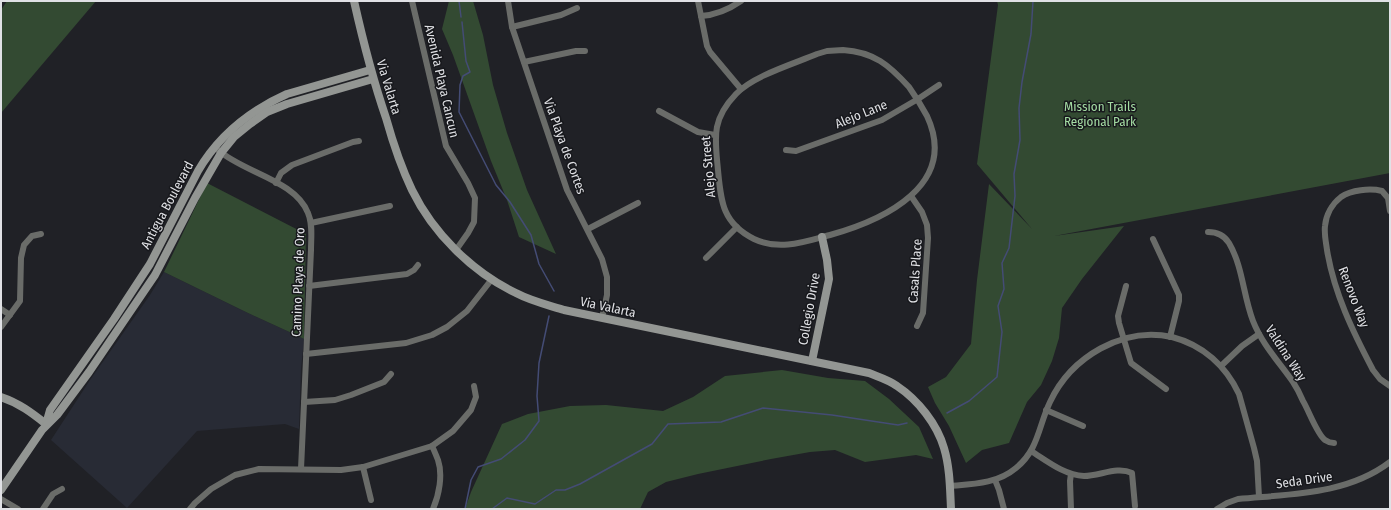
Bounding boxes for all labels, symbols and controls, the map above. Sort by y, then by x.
street label: Avenida Playa Cancun [422,23,462,139]
street label: Via Valarta [374,58,404,116]
street label: Via Playa de Cortes [541,96,589,196]
street label: Alejo Lane [833,97,889,131]
park label: Mission Trails Regional Park [1064,99,1137,129]
street label: Alejo Street [698,135,718,198]
street label: Antigua Boulevard [138,159,196,251]
street label: Camino Playa de Oro [289,227,307,337]
street label: Casals Place [905,238,925,304]
street label: Renovo Way [1336,264,1373,330]
street label: Collegio Drive [795,272,823,346]
street label: Via Valarta [579,294,637,320]
street label: Valdina Way [1262,322,1310,384]
street label: Seda Drive [1275,469,1333,491]

